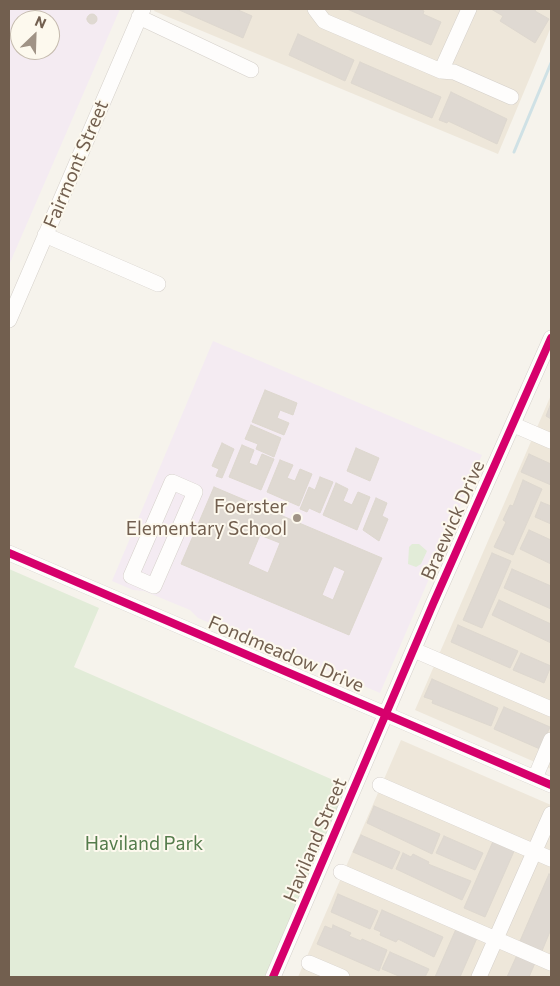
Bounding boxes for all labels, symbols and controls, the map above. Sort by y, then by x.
north arrow [10,10,60,60]
text: N [33,12,49,32]
street label: Fairmont Street [39,97,113,231]
street label: Braewick Drive [416,457,490,583]
place label: Foerster Elementary School [126,496,287,540]
marker: Foerster Elementary School [291,512,303,524]
street label: Fondmeadow Drive [205,611,367,697]
street label: Haviland Street [279,775,351,905]
park label: Haviland Park [85,833,203,855]

